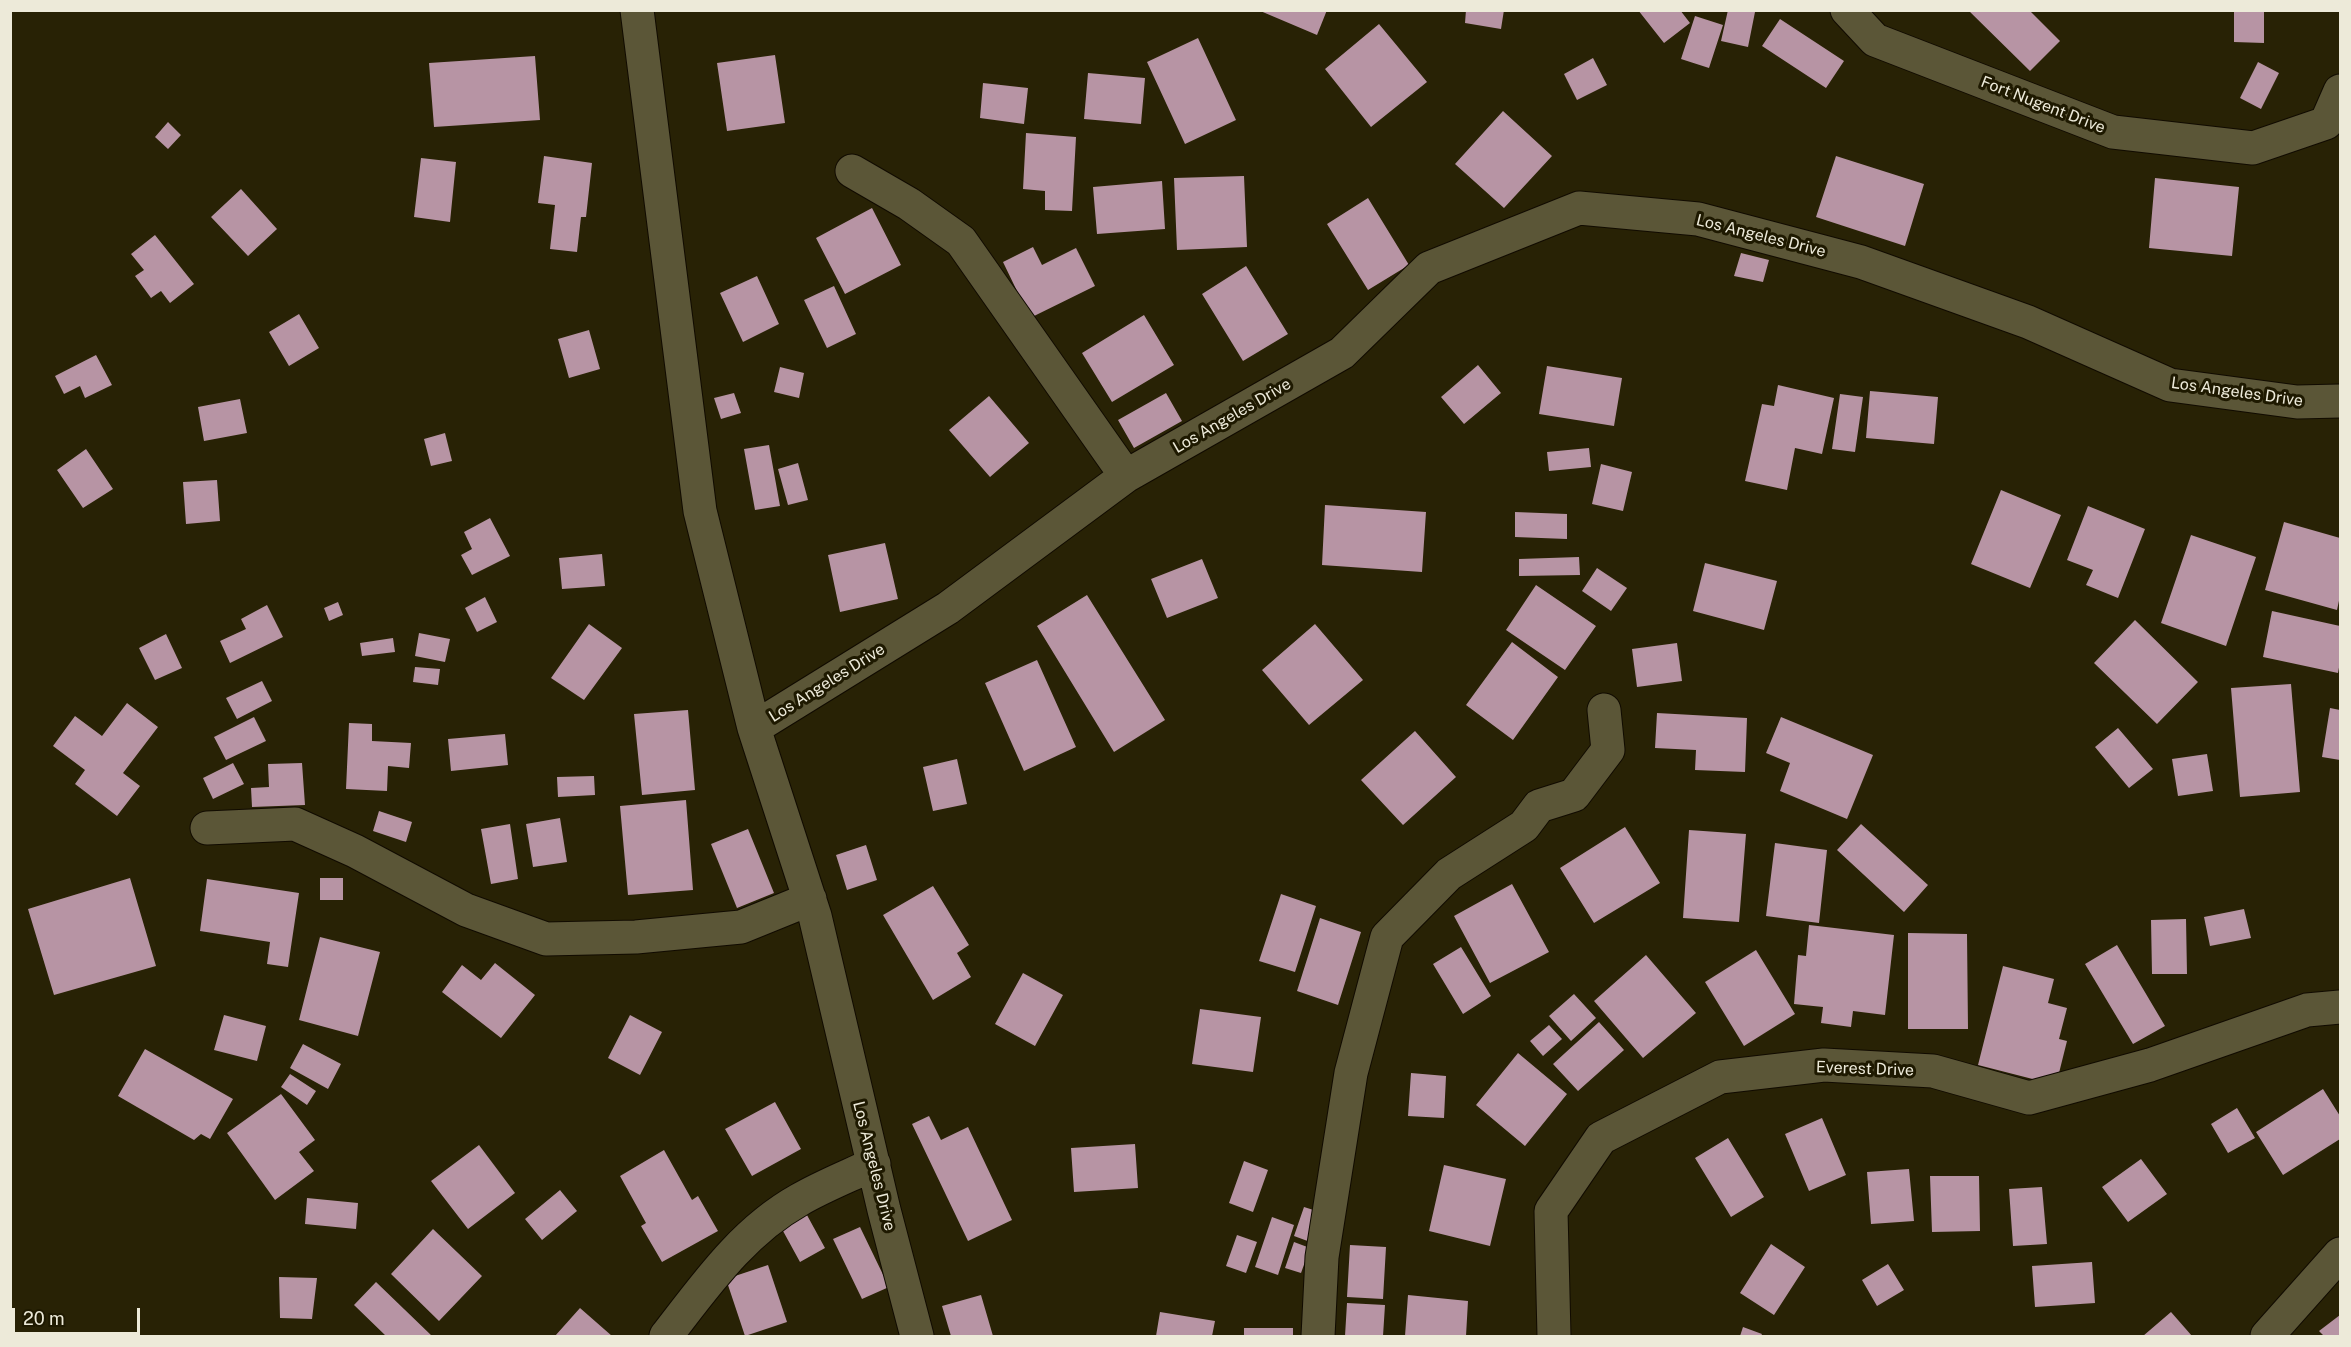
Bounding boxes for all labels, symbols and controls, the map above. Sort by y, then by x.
street label: Fort Nugent Drive [1978,72,2108,138]
street label: Los Angeles Drive [1694,211,1828,261]
street label: Los Angeles Drive [2170,373,2304,411]
street label: Los Angeles Drive [1170,374,1294,458]
street label: Los Angeles Drive [766,640,888,726]
street label: Everest Drive [1816,1058,1914,1080]
street label: Los Angeles Drive [849,1099,899,1233]
scale bar [15,1296,142,1334]
text: 20 m [23,1308,65,1329]

